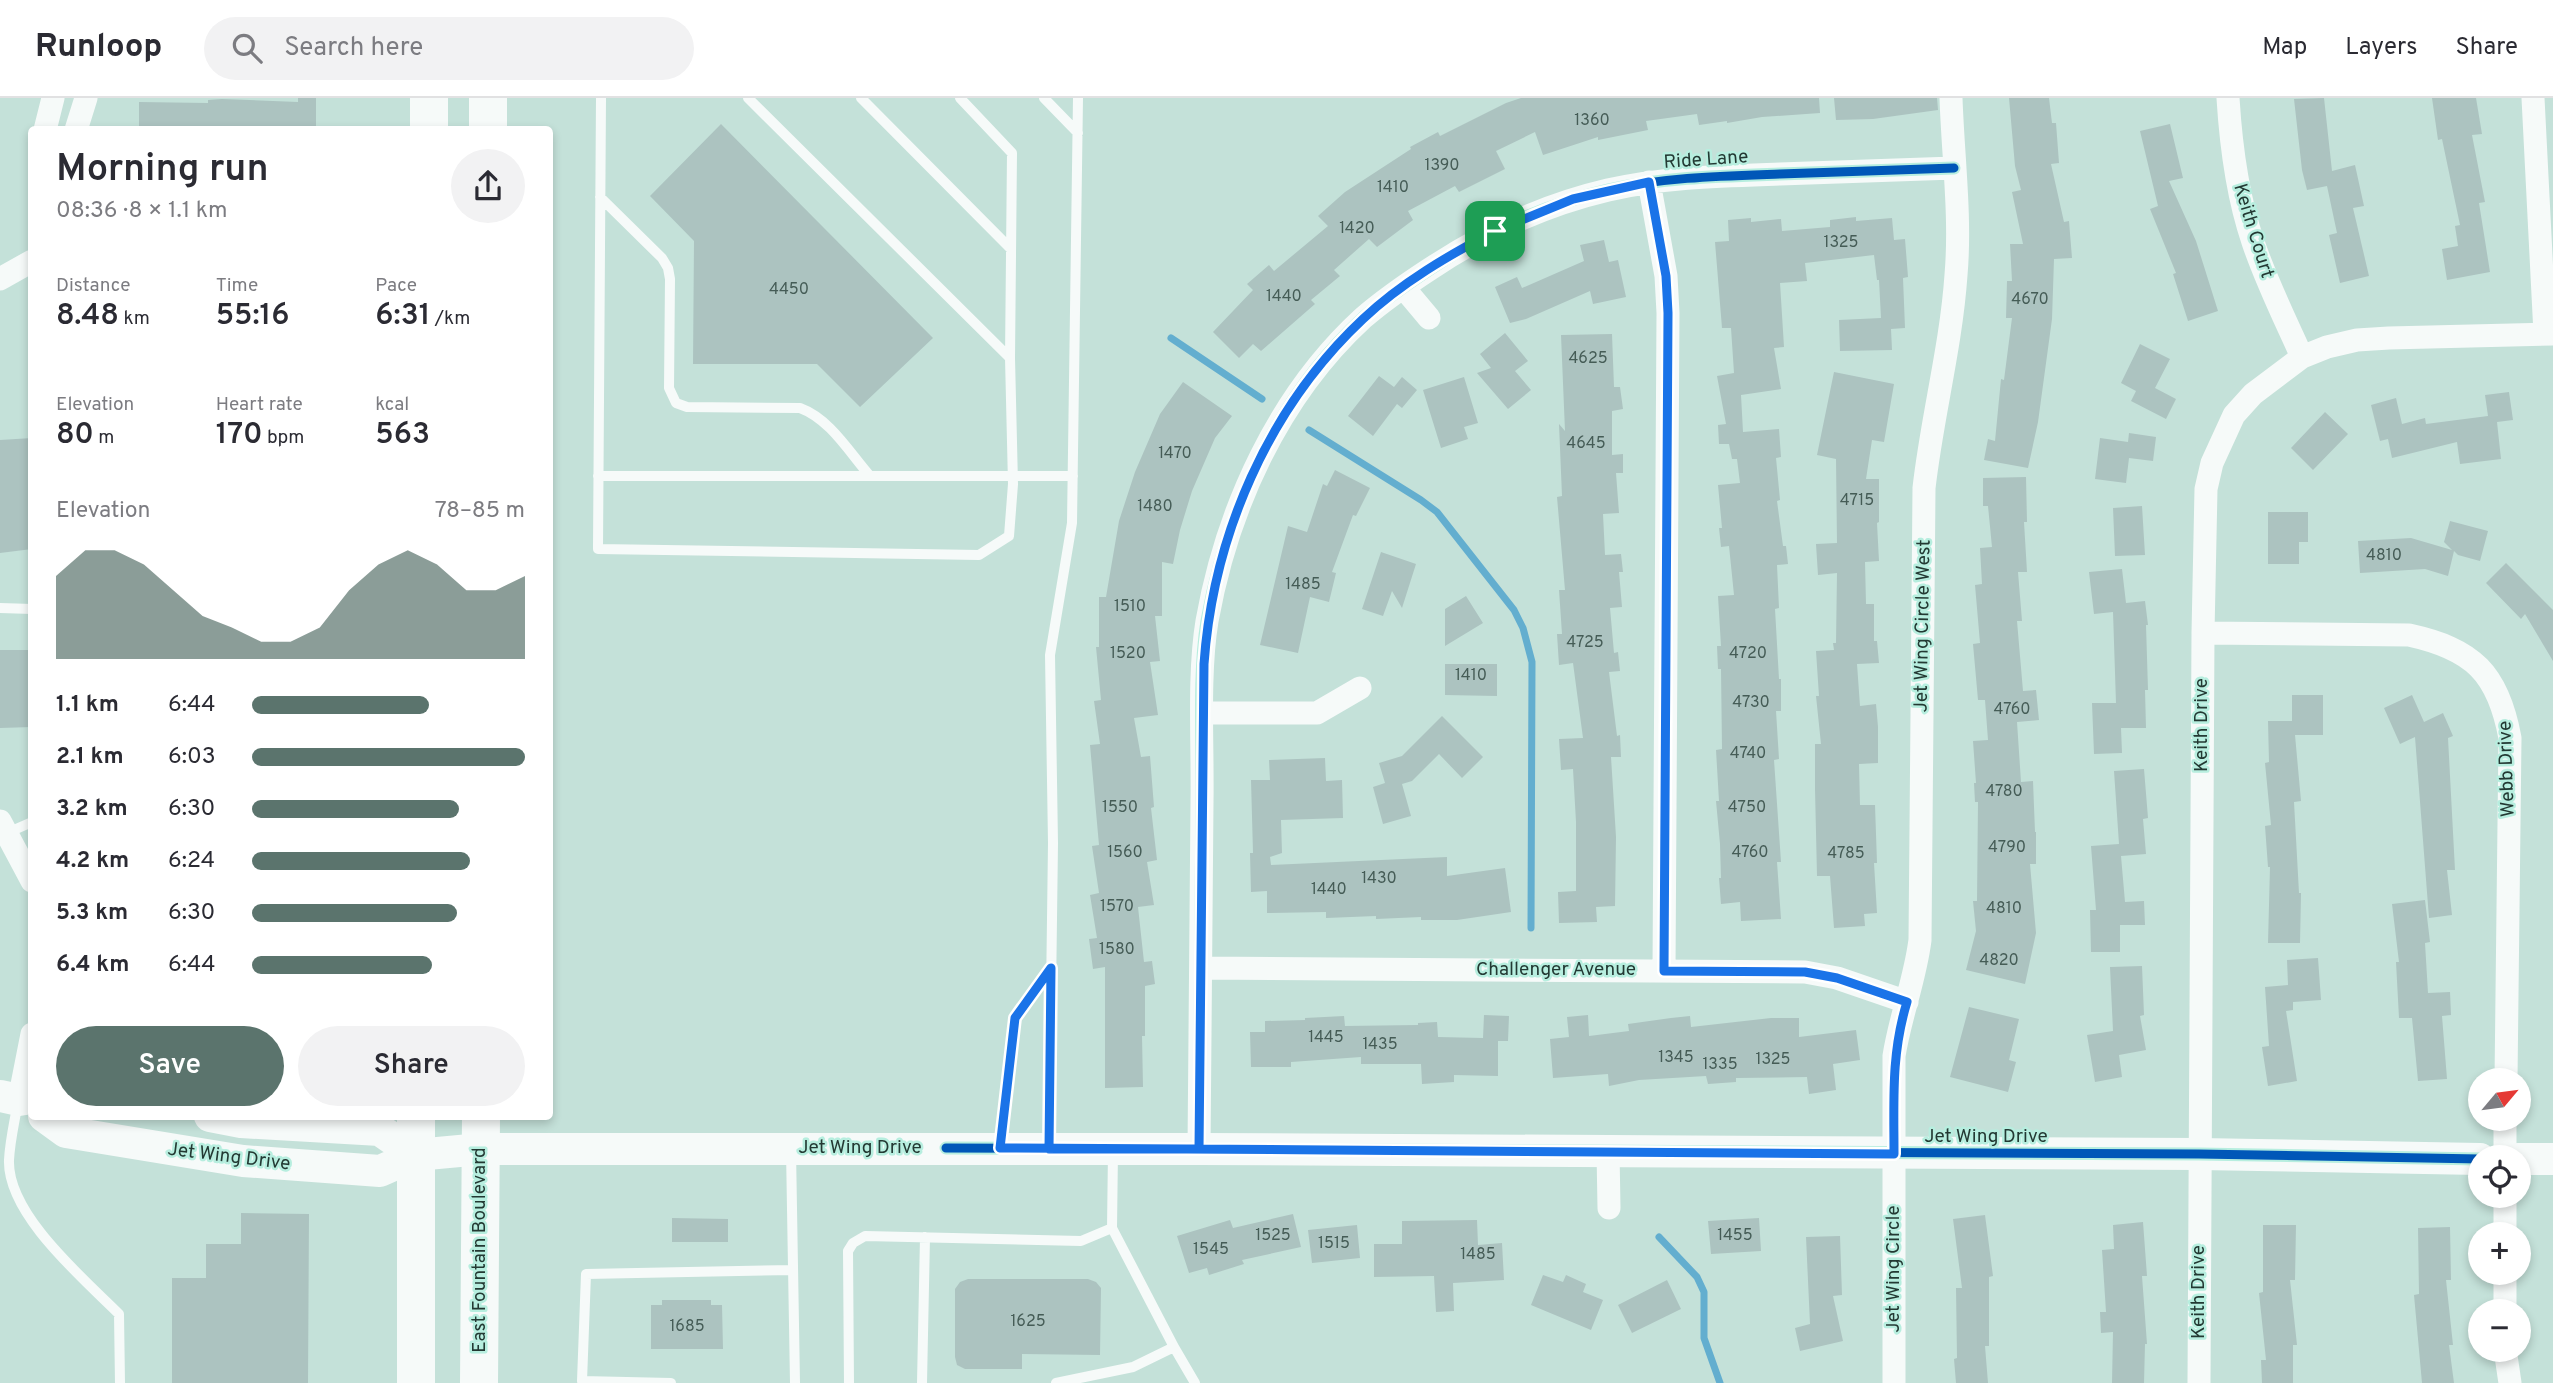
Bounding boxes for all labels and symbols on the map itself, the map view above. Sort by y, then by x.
house number: 1360 [1574,111,1610,131]
street label: Ride Lane [1663,145,1749,175]
house number: 1390 [1425,156,1459,176]
house number: 1410 [1377,178,1409,198]
street label: Keith Court [2227,181,2279,281]
pin [1465,201,1525,261]
house number: 1420 [1339,219,1375,239]
house number: 1325 [1823,233,1859,253]
house number: 4450 [769,280,809,300]
house number: 1440 [1266,287,1302,307]
house number: 4670 [2011,290,2049,310]
house number: 4625 [1568,349,1608,369]
house number: 4645 [1566,434,1606,454]
house number: 1470 [1158,444,1192,464]
house number: 4715 [1840,491,1874,511]
house number: 1480 [1137,497,1173,517]
street label: Jet Wing Circle West [1909,539,1937,713]
house number: 4810 [2366,546,2402,566]
house number: 1485 [1285,575,1321,595]
house number: 1510 [1114,597,1146,617]
house number: 4725 [1566,633,1604,653]
house number: 1520 [1110,644,1146,664]
house number: 4720 [1729,644,1767,664]
house number: 1410 [1455,666,1487,686]
street label: Keith Drive [2190,678,2214,772]
house number: 4730 [1732,693,1770,713]
house number: 4760 [1993,700,2031,720]
street label: Webb Drive [2493,720,2521,818]
house number: 4740 [1730,744,1766,764]
house number: 4780 [1985,782,2023,802]
house number: 1550 [1102,798,1138,818]
house number: 4750 [1728,798,1766,818]
house number: 4790 [1988,838,2026,858]
house number: 1560 [1107,843,1143,863]
house number: 4760 [1731,843,1769,863]
house number: 4785 [1827,844,1865,864]
house number: 1430 [1361,869,1397,889]
house number: 1440 [1311,880,1347,900]
house number: 1570 [1100,897,1134,917]
house number: 4810 [1986,899,2022,919]
house number: 1580 [1099,940,1135,960]
house number: 4820 [1979,951,2019,971]
street label: Challenger Avenue [1476,958,1636,982]
house number: 1445 [1308,1028,1344,1048]
house number: 1435 [1362,1035,1398,1055]
house number: 1345 [1658,1048,1694,1068]
house number: 1325 [1755,1050,1791,1070]
house number: 1335 [1702,1055,1738,1075]
north arrow [2468,1068,2530,1130]
street label: Jet Wing Drive [1924,1125,2048,1149]
street label: Jet Wing Drive [798,1136,922,1160]
street label: Jet Wing Drive [166,1138,292,1176]
street label: East Fountain Boulevard [468,1147,492,1353]
street label: Jet Wing Circle [1882,1205,1906,1333]
house number: 1525 [1255,1226,1291,1246]
house number: 1455 [1717,1226,1753,1246]
house number: 1515 [1318,1234,1350,1254]
house number: 1545 [1193,1240,1229,1260]
house number: 1485 [1460,1245,1496,1265]
street label: Keith Drive [2187,1245,2211,1339]
house number: 1625 [1010,1312,1046,1332]
house number: 1685 [669,1317,705,1337]

